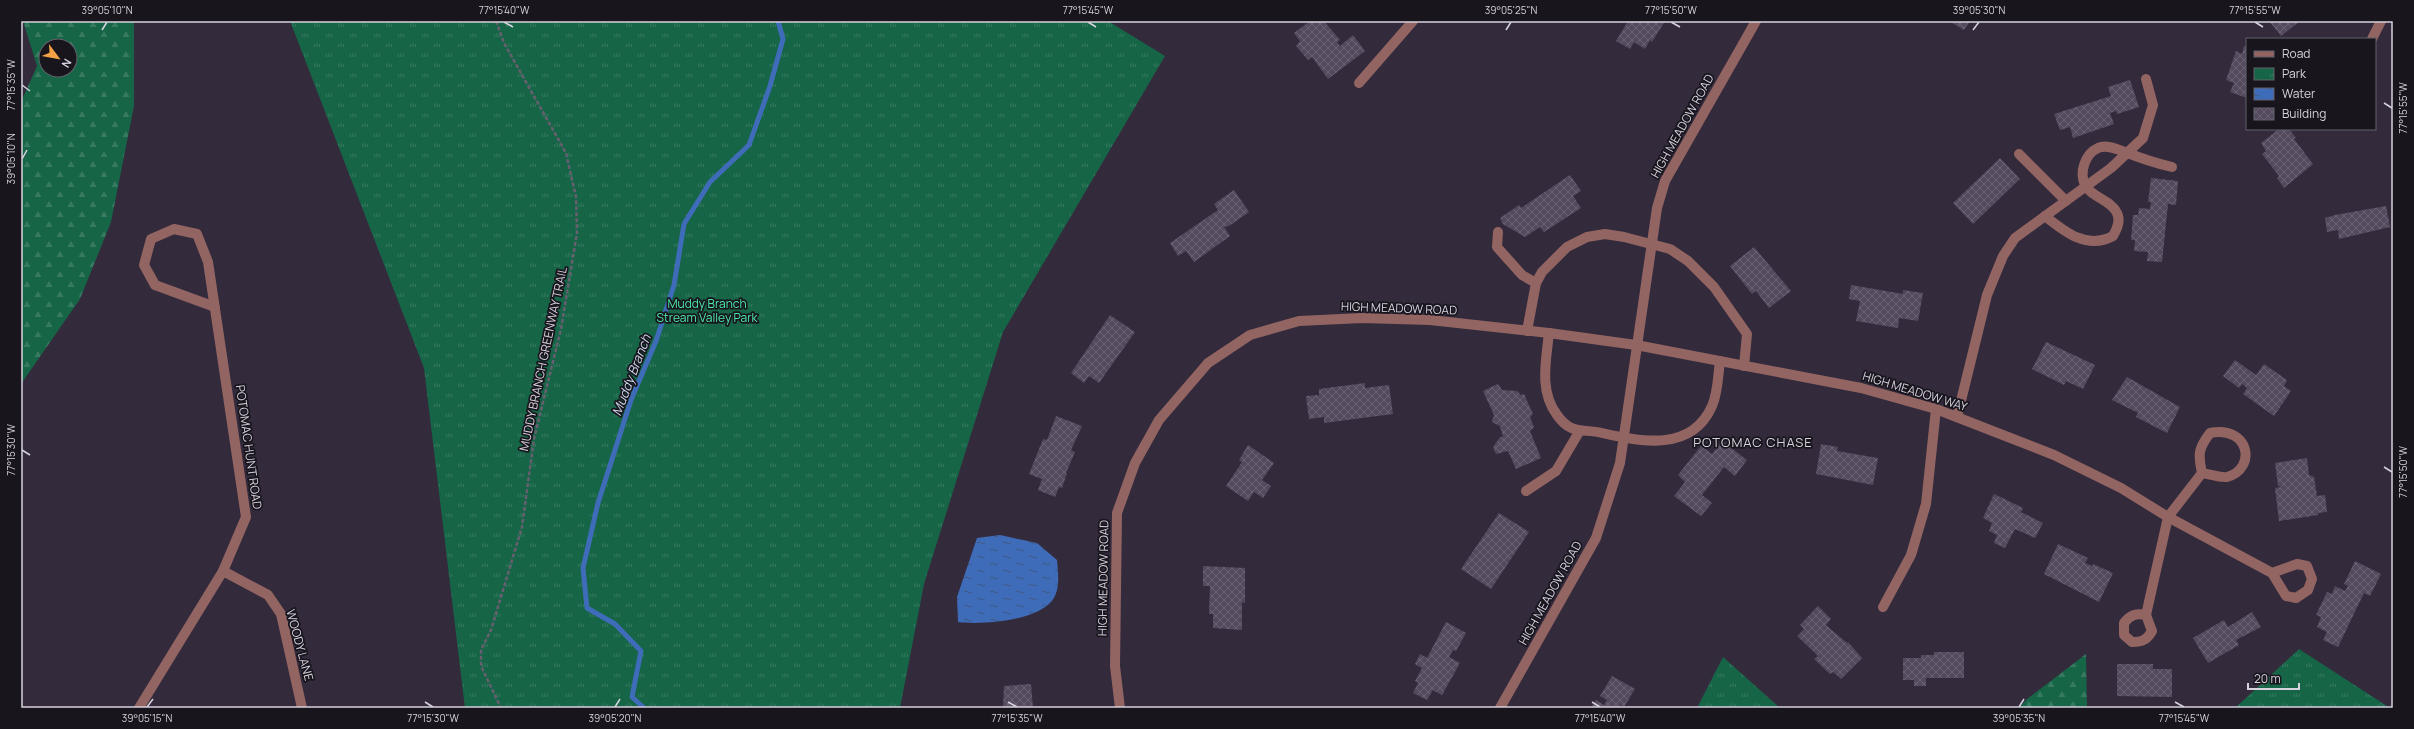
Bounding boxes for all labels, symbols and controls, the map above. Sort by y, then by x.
text: 39°05'10"N [81,3,133,17]
text: 77°15'40"W [479,3,530,17]
text: 77°15'45"W [1063,3,1114,17]
text: 39°05'25"N [1485,3,1537,17]
text: 77°15'50"W [1645,3,1698,17]
text: 39°05'30"N [1953,3,2005,17]
text: 77°15'55"W [2229,3,2281,17]
north arrow [38,38,78,78]
legend [2246,38,2376,130]
text: Road [2282,45,2310,62]
text: N [58,56,75,71]
text: 77°15'35"W [4,59,18,111]
text: Park [2282,65,2307,82]
street label: HIGH MEADOW ROAD [1646,71,1718,181]
text: 77°15'55"W [2396,82,2410,134]
text: Water [2282,85,2316,102]
text: Building [2282,105,2326,122]
text: 39°05'10"N [4,133,18,185]
street label: MUDDY BRANCH GREENWAY TRAIL [515,265,571,453]
park label: Muddy Branch Stream Valley Park [656,295,759,326]
street label: HIGH MEADOW ROAD [1341,297,1457,319]
water label: Muddy Branch [607,331,655,418]
street label: HIGH MEADOW WAY [1861,367,1970,415]
street label: POTOMAC HUNT ROAD [232,384,266,510]
text: 77°15'30"W [4,424,18,476]
district label: POTOMAC CHASE [1693,433,1813,451]
text: 77°15'50"W [2396,445,2410,498]
street label: HIGH MEADOW ROAD [1093,520,1113,636]
street label: HIGH MEADOW ROAD [1514,538,1586,648]
street label: WOODY LANE [282,607,318,683]
scale bar [2248,665,2299,691]
text: 20 m [2254,670,2281,687]
text: 39°05'15"N [122,711,172,725]
text: 77°15'30"W [407,711,459,725]
text: 39°05'20"N [589,711,642,725]
text: 77°15'35"W [991,711,1043,725]
text: 77°15'40"W [1575,711,1626,725]
text: 39°05'35"N [1993,711,2045,725]
text: 77°15'45"W [2159,711,2210,725]

